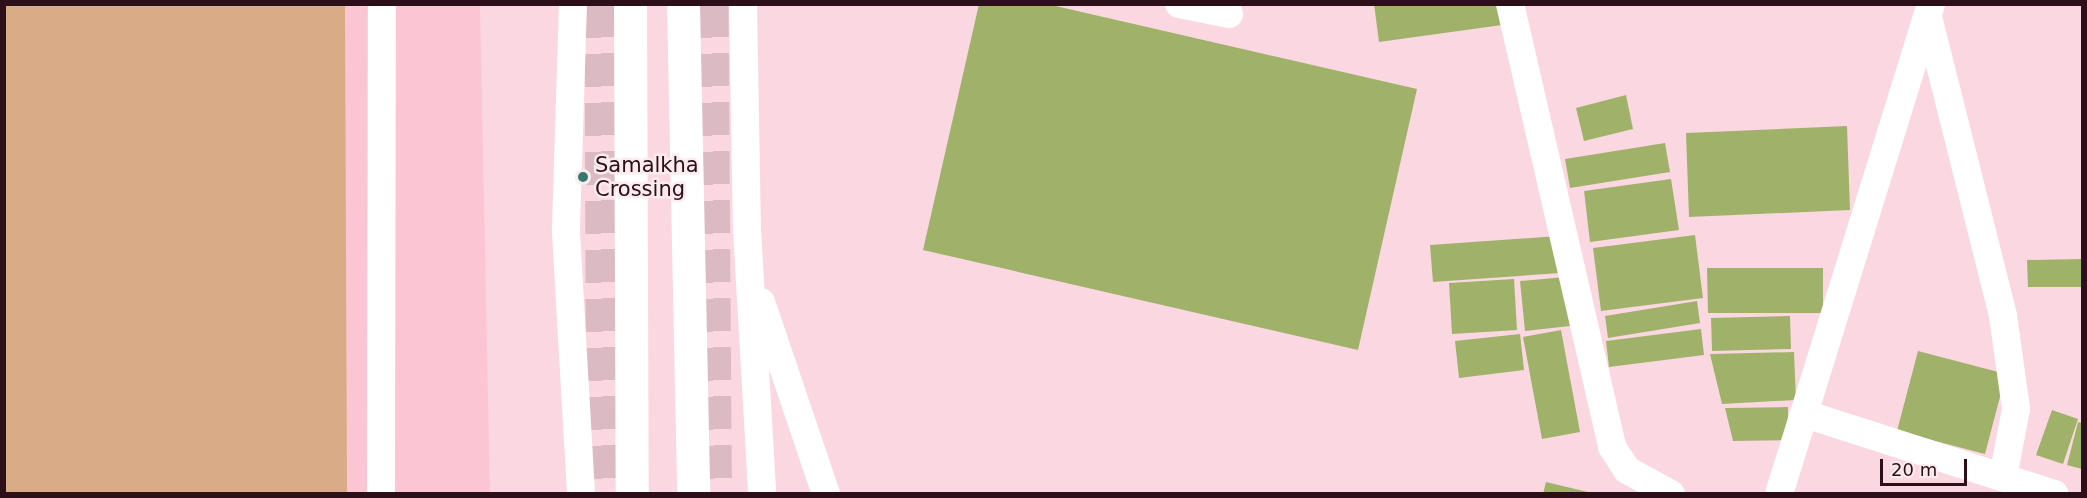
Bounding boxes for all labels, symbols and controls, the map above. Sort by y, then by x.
place label: Samalkha Crossing [595,152,699,202]
marker: Samalkha Crossing [576,170,590,184]
scale bar [1883,447,1970,485]
text: 20 m [1891,459,1937,480]

